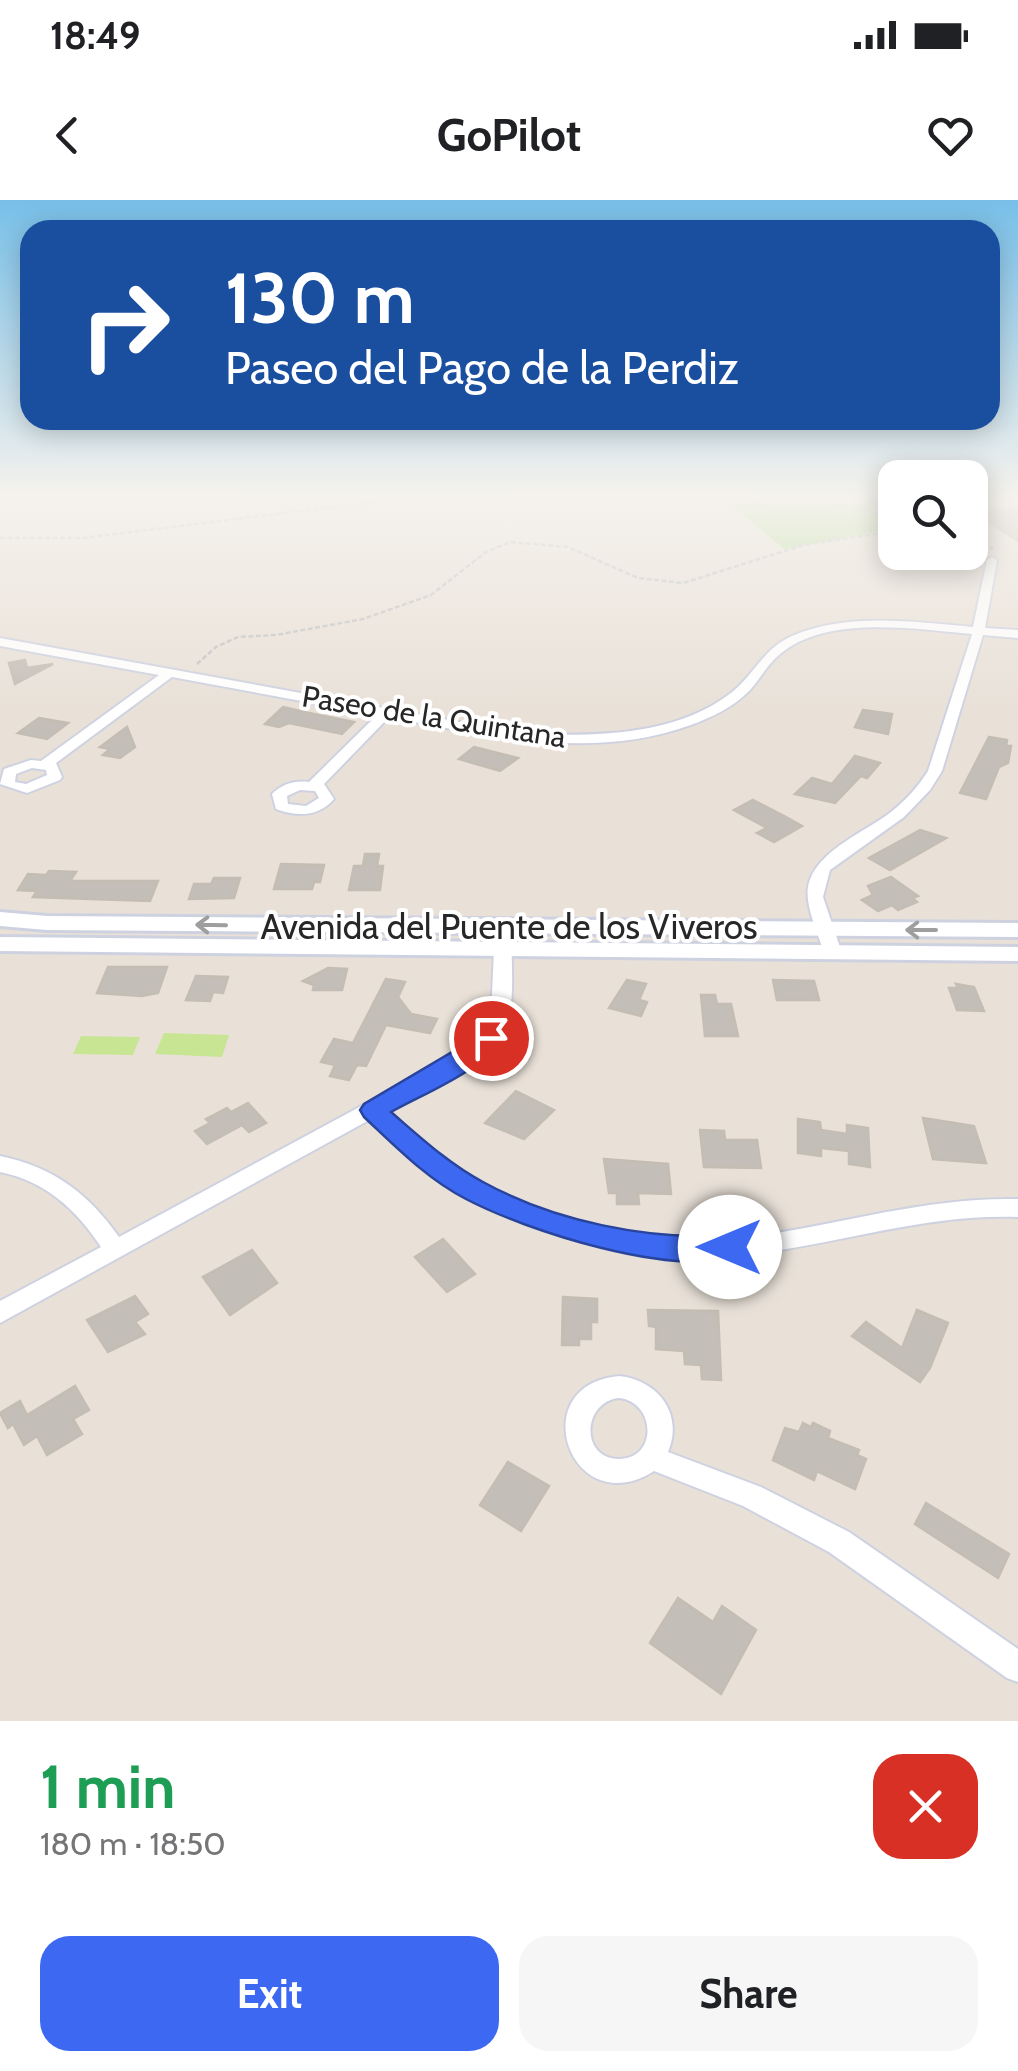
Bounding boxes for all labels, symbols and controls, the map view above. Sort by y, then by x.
text: 18:49 [50,12,140,59]
icon: back [40,108,95,163]
text: GoPilot [437,108,581,162]
icon: heart [923,108,978,163]
text: 130 m [225,255,415,341]
icon: right [60,260,190,390]
text: Paseo del Pago de la Perdiz [225,341,739,395]
map controls [878,460,988,570]
button: search [878,460,988,570]
street label: Paseo de la Quintana [300,677,569,756]
street label: Avenida del Puente de los Viveros [261,905,757,948]
one-way arrow [195,916,228,934]
one-way arrow [905,920,938,940]
pin [449,996,534,1081]
icon: arrive [464,1011,519,1066]
position arrow [678,1195,782,1299]
text: 1 min [40,1750,175,1823]
button: close [873,1754,978,1859]
text: 180 m · 18:50 [40,1824,226,1863]
button: Exit [40,1936,499,2051]
button: Share [519,1936,978,2051]

